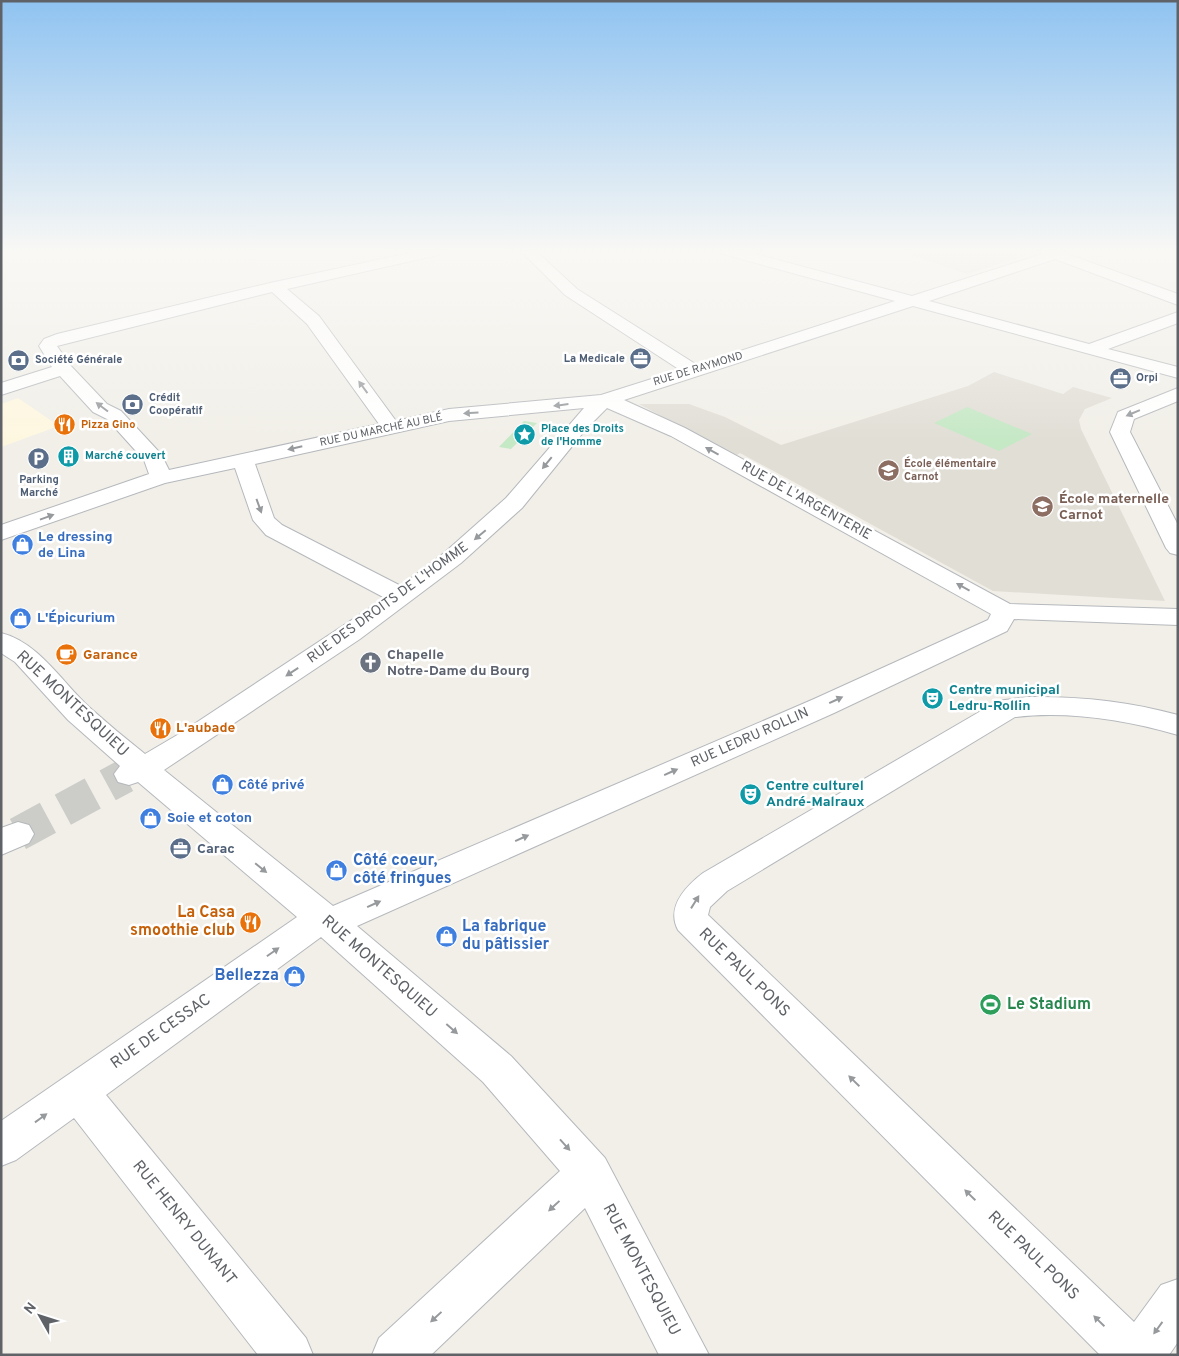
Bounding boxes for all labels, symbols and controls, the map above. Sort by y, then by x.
office icon: La Medicale [629,347,653,371]
bank icon: Société Générale [7,348,31,372]
street label: RUE DE RAYMOND [652,349,744,389]
place label: La Medicale [564,352,625,366]
place label: Société Générale [35,353,122,367]
office icon: Orpi [1108,366,1132,390]
place label: Orpi [1136,371,1158,385]
one-way arrow [358,380,368,394]
place label: Crédit Coopératif [149,391,203,418]
bank icon: Crédit Coopératif [121,392,145,416]
one-way arrow [553,401,569,409]
one-way arrow [95,402,109,412]
street label: RUE DU MARCHÉ AU BLÉ [318,409,444,450]
one-way arrow [1125,409,1140,417]
one-way arrow [463,410,479,418]
restaurant icon: Pizza Gino [53,413,77,437]
place label: Pizza Gino [81,418,135,432]
place label: Place des Droits de l'Homme [541,422,624,449]
place icon: Place des Droits de l'Homme [513,423,537,447]
building icon: Marché couvert [57,444,81,468]
one-way arrow [287,444,303,452]
one-way arrow [706,446,719,455]
parking icon: Parking Marché [27,447,51,471]
place label: Marché couvert [85,449,166,463]
place label: École élémentaire Carnot [904,456,996,484]
one-way arrow [542,457,553,469]
street label: RUE DE L'ARGENTERIE [738,458,874,544]
school or university icon: École élémentaire Carnot [876,458,900,482]
place label: Parking Marché [19,473,59,500]
place label: École maternelle Carnot [1059,490,1169,524]
school or university icon: École maternelle Carnot [1031,495,1055,519]
one-way arrow [255,499,263,514]
one-way arrow [40,513,55,521]
place label: Le dressing de Lina [38,529,113,562]
one-way arrow [473,529,486,540]
shop icon: Le dressing de Lina [10,533,34,557]
street label: RUE DES DROITS DE L'HOMME [304,539,472,667]
one-way arrow [955,583,970,591]
shop icon: L'Épicurium [9,606,33,630]
place label: L'Épicurium [37,609,115,627]
cafe icon: Garance [55,643,79,667]
street label: RUE MONTESQUIEU [12,647,132,761]
place label: Garance [83,647,138,664]
place label: Chapelle Notre-Dame du Bourg [387,647,530,680]
church icon: Chapelle Notre-Dame du Bourg [359,651,383,675]
one-way arrow [286,668,299,677]
place label: Centre municipal Ledru-Rollin [949,682,1060,715]
theatre icon: Centre municipal Ledru-Rollin [921,686,945,710]
one-way arrow [829,696,843,704]
street label: RUE LEDRU ROLLIN [688,704,812,772]
restaurant icon: L'aubade [148,716,172,740]
place label: L'aubade [176,720,236,737]
one-way arrow [664,768,678,776]
shop icon: Côté privé [210,773,234,797]
place label: Côté privé [238,777,305,794]
place label: Centre culturel André-Malraux [766,778,865,811]
theatre icon: Centre culturel André-Malraux [738,782,762,806]
shop icon: Soie et coton [139,806,163,830]
place label: Soie et coton [167,810,252,827]
one-way arrow [515,834,529,842]
office icon: Carac [169,837,193,861]
place label: Carac [197,841,235,858]
place label: Côté coeur, côté fringues [353,851,452,889]
shop icon: Côté coeur, côté fringues [325,858,349,882]
one-way arrow [254,862,267,873]
one-way arrow [691,895,700,908]
one-way arrow [367,899,381,907]
place label: La Casa smoothie club [130,903,235,941]
restaurant icon: La Casa smoothie club [239,910,263,934]
street label: RUE MONTESQUIEU [317,911,441,1023]
place label: La fabrique du pâtissier [462,917,550,955]
shop icon: La fabrique du pâtissier [434,924,458,948]
street label: RUE PAUL PONS [694,924,794,1022]
one-way arrow [266,947,280,957]
shop icon: Bellezza [283,964,307,988]
place label: Bellezza [215,966,279,986]
street label: RUE DE CESSAC [107,990,215,1074]
sports icon: Le Stadium [979,993,1003,1017]
place label: Le Stadium [1007,995,1091,1015]
one-way arrow [445,1024,458,1035]
one-way arrow [848,1075,860,1087]
one-way arrow [34,1113,48,1123]
one-way arrow [560,1139,571,1152]
street label: RUE HENRY DUNANT [128,1157,240,1289]
one-way arrow [964,1189,976,1201]
one-way arrow [549,1200,561,1212]
street label: RUE MONTESQUIEU [598,1201,684,1339]
street label: RUE PAUL PONS [983,1207,1083,1305]
north arrow [15,1291,65,1341]
text: N [21,1300,41,1318]
one-way arrow [430,1311,442,1323]
one-way arrow [1093,1315,1105,1327]
one-way arrow [1153,1321,1164,1334]

